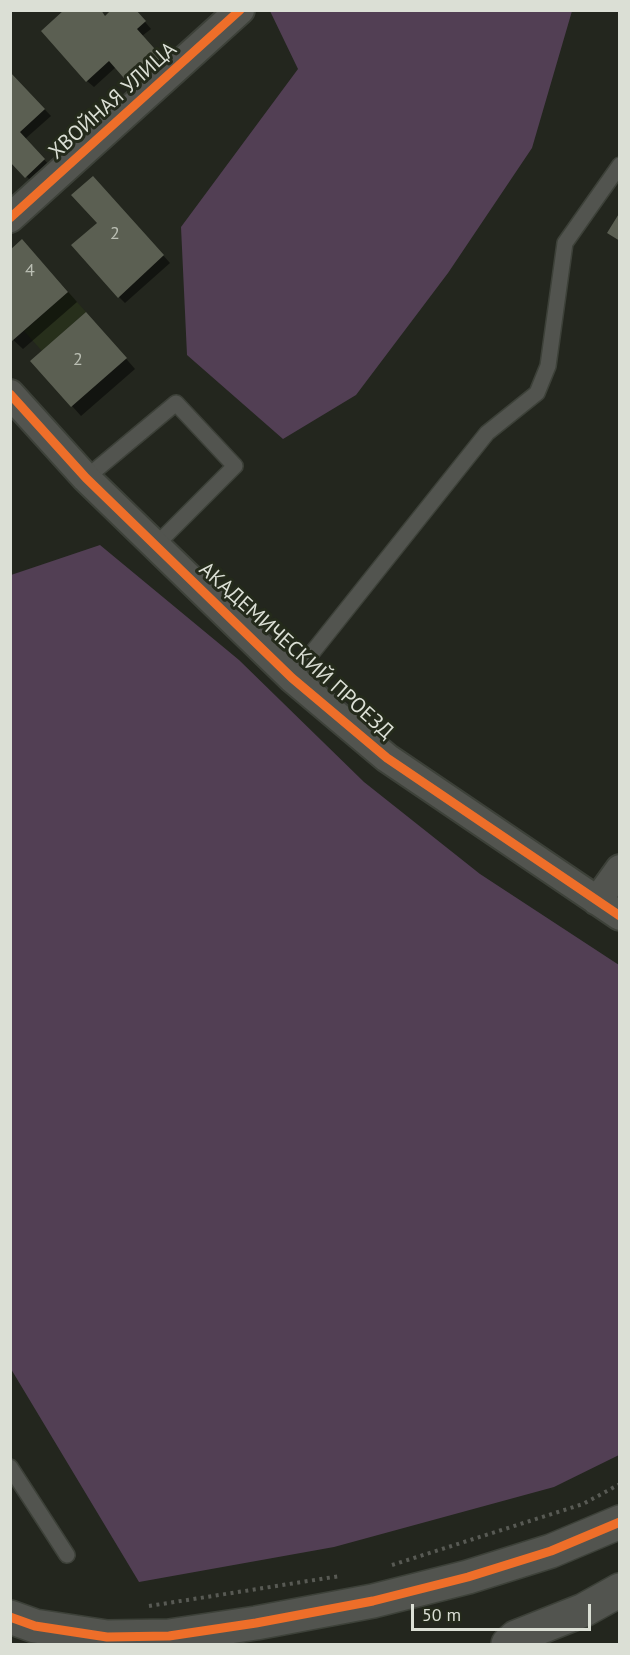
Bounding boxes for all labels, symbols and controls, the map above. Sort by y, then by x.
street label: ХВОЙНАЯ УЛИЦА [44,37,182,165]
house number: 2 [110,223,120,245]
house number: 4 [25,260,35,282]
house number: 2 [73,349,83,371]
street label: АКАДЕМИЧЕСКИЙ ПРОЕЗД [194,557,398,745]
scale bar [414,1592,594,1630]
text: 50 m [422,1603,461,1626]

